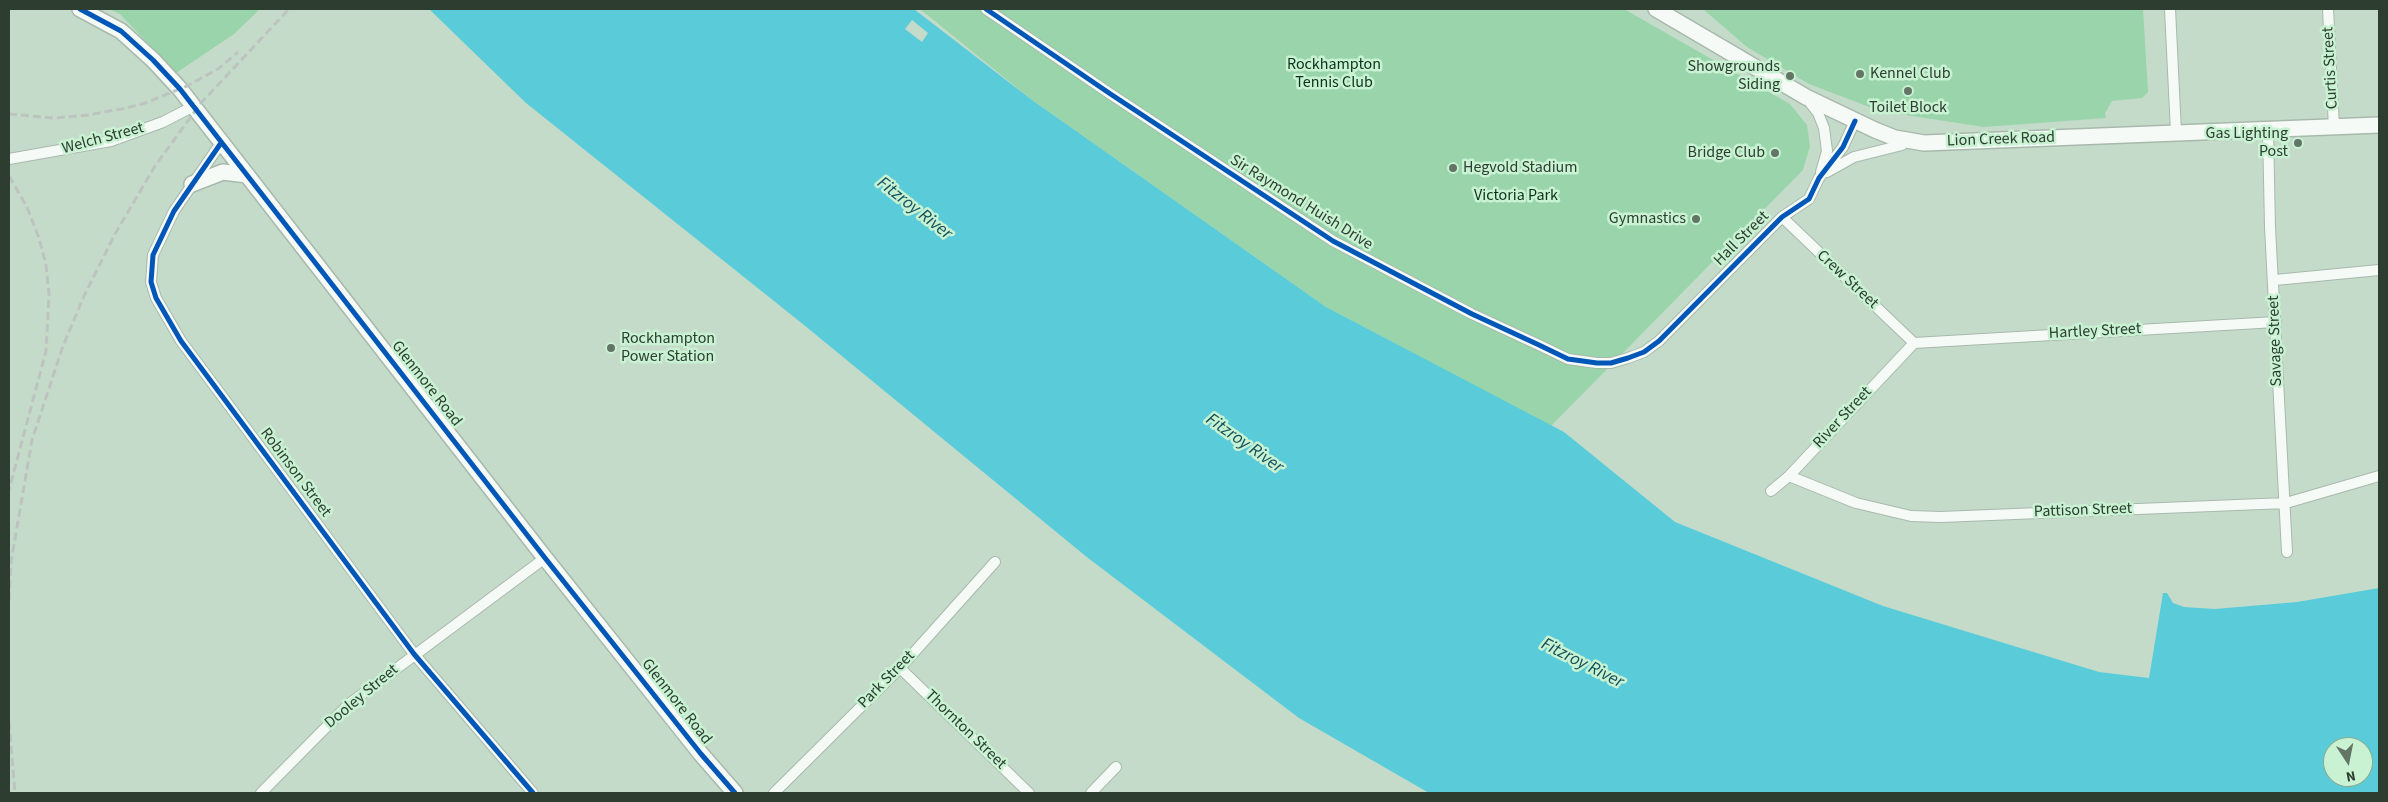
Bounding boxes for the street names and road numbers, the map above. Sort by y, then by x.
street label: Curtis Street [2319,26,2343,110]
street label: Welch Street [60,119,146,159]
street label: Lion Creek Road [1947,129,2055,151]
street label: Sir Raymond Huish Drive [1226,151,1376,255]
street label: Hall Street [1710,207,1774,271]
street label: Crew Street [1812,247,1882,313]
street label: Savage Street [2265,295,2287,387]
street label: Hartley Street [2048,320,2142,344]
street label: Glenmore Road [387,337,465,431]
street label: River Street [1810,383,1876,453]
street label: Robinson Street [255,425,335,521]
street label: Pattison Street [2034,500,2132,522]
street label: Park Street [855,647,919,713]
street label: Glenmore Road [637,655,715,749]
street label: Dooley Street [321,661,403,733]
street label: Thornton Street [920,686,1010,774]

